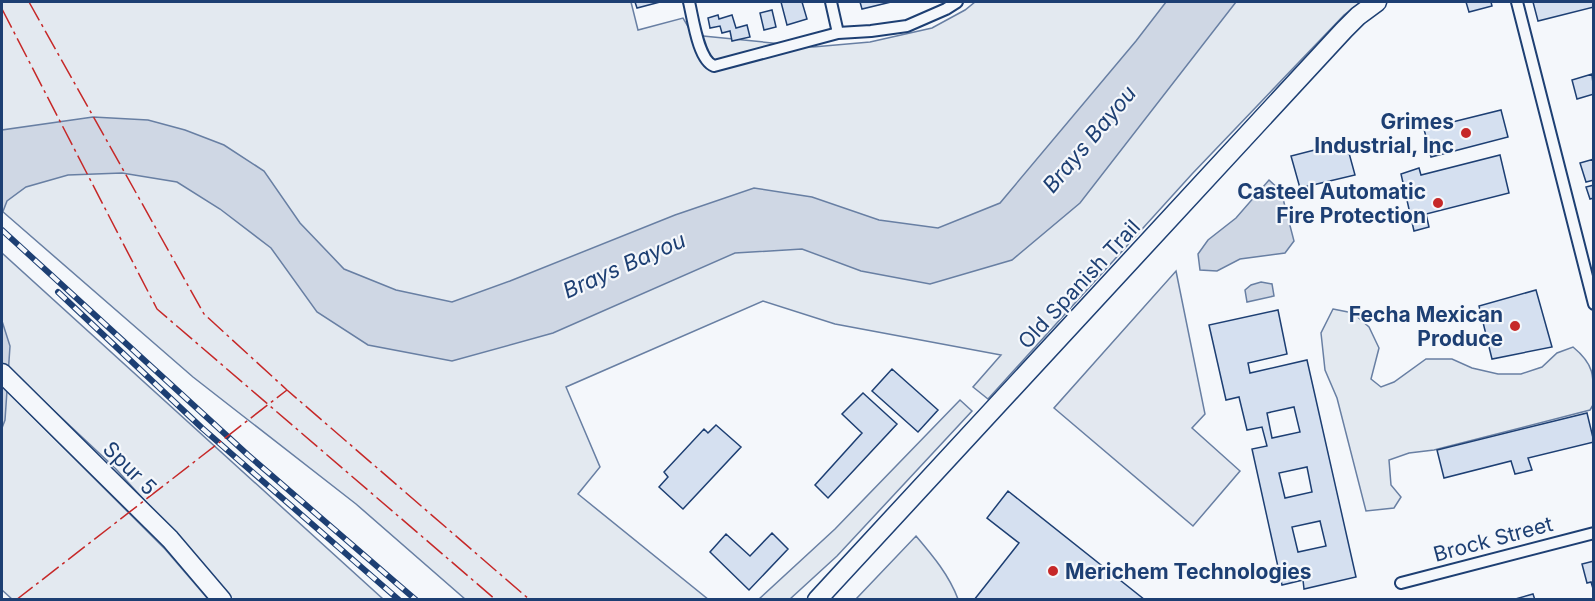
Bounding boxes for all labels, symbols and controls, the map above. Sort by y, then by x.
water label: Brays Bayou [1037,80,1141,198]
place label: Grimes Industrial, Inc [1314,109,1454,158]
marker: Grimes Industrial, Inc [1459,126,1473,140]
place label: Casteel Automatic Fire Protection [1237,179,1426,228]
marker: Casteel Automatic Fire Protection [1431,196,1445,210]
street label: Old Spanish Trail [1013,214,1145,354]
water label: Brays Bayou [559,226,689,304]
place label: Fecha Mexican Produce [1349,302,1503,351]
marker: Fecha Mexican Produce [1508,319,1522,333]
street label: Spur 5 [98,436,162,500]
street label: Brock Street [1431,511,1556,567]
place label: Merichem Technologies [1065,559,1312,584]
marker: Merichem Technologies [1046,564,1060,578]

